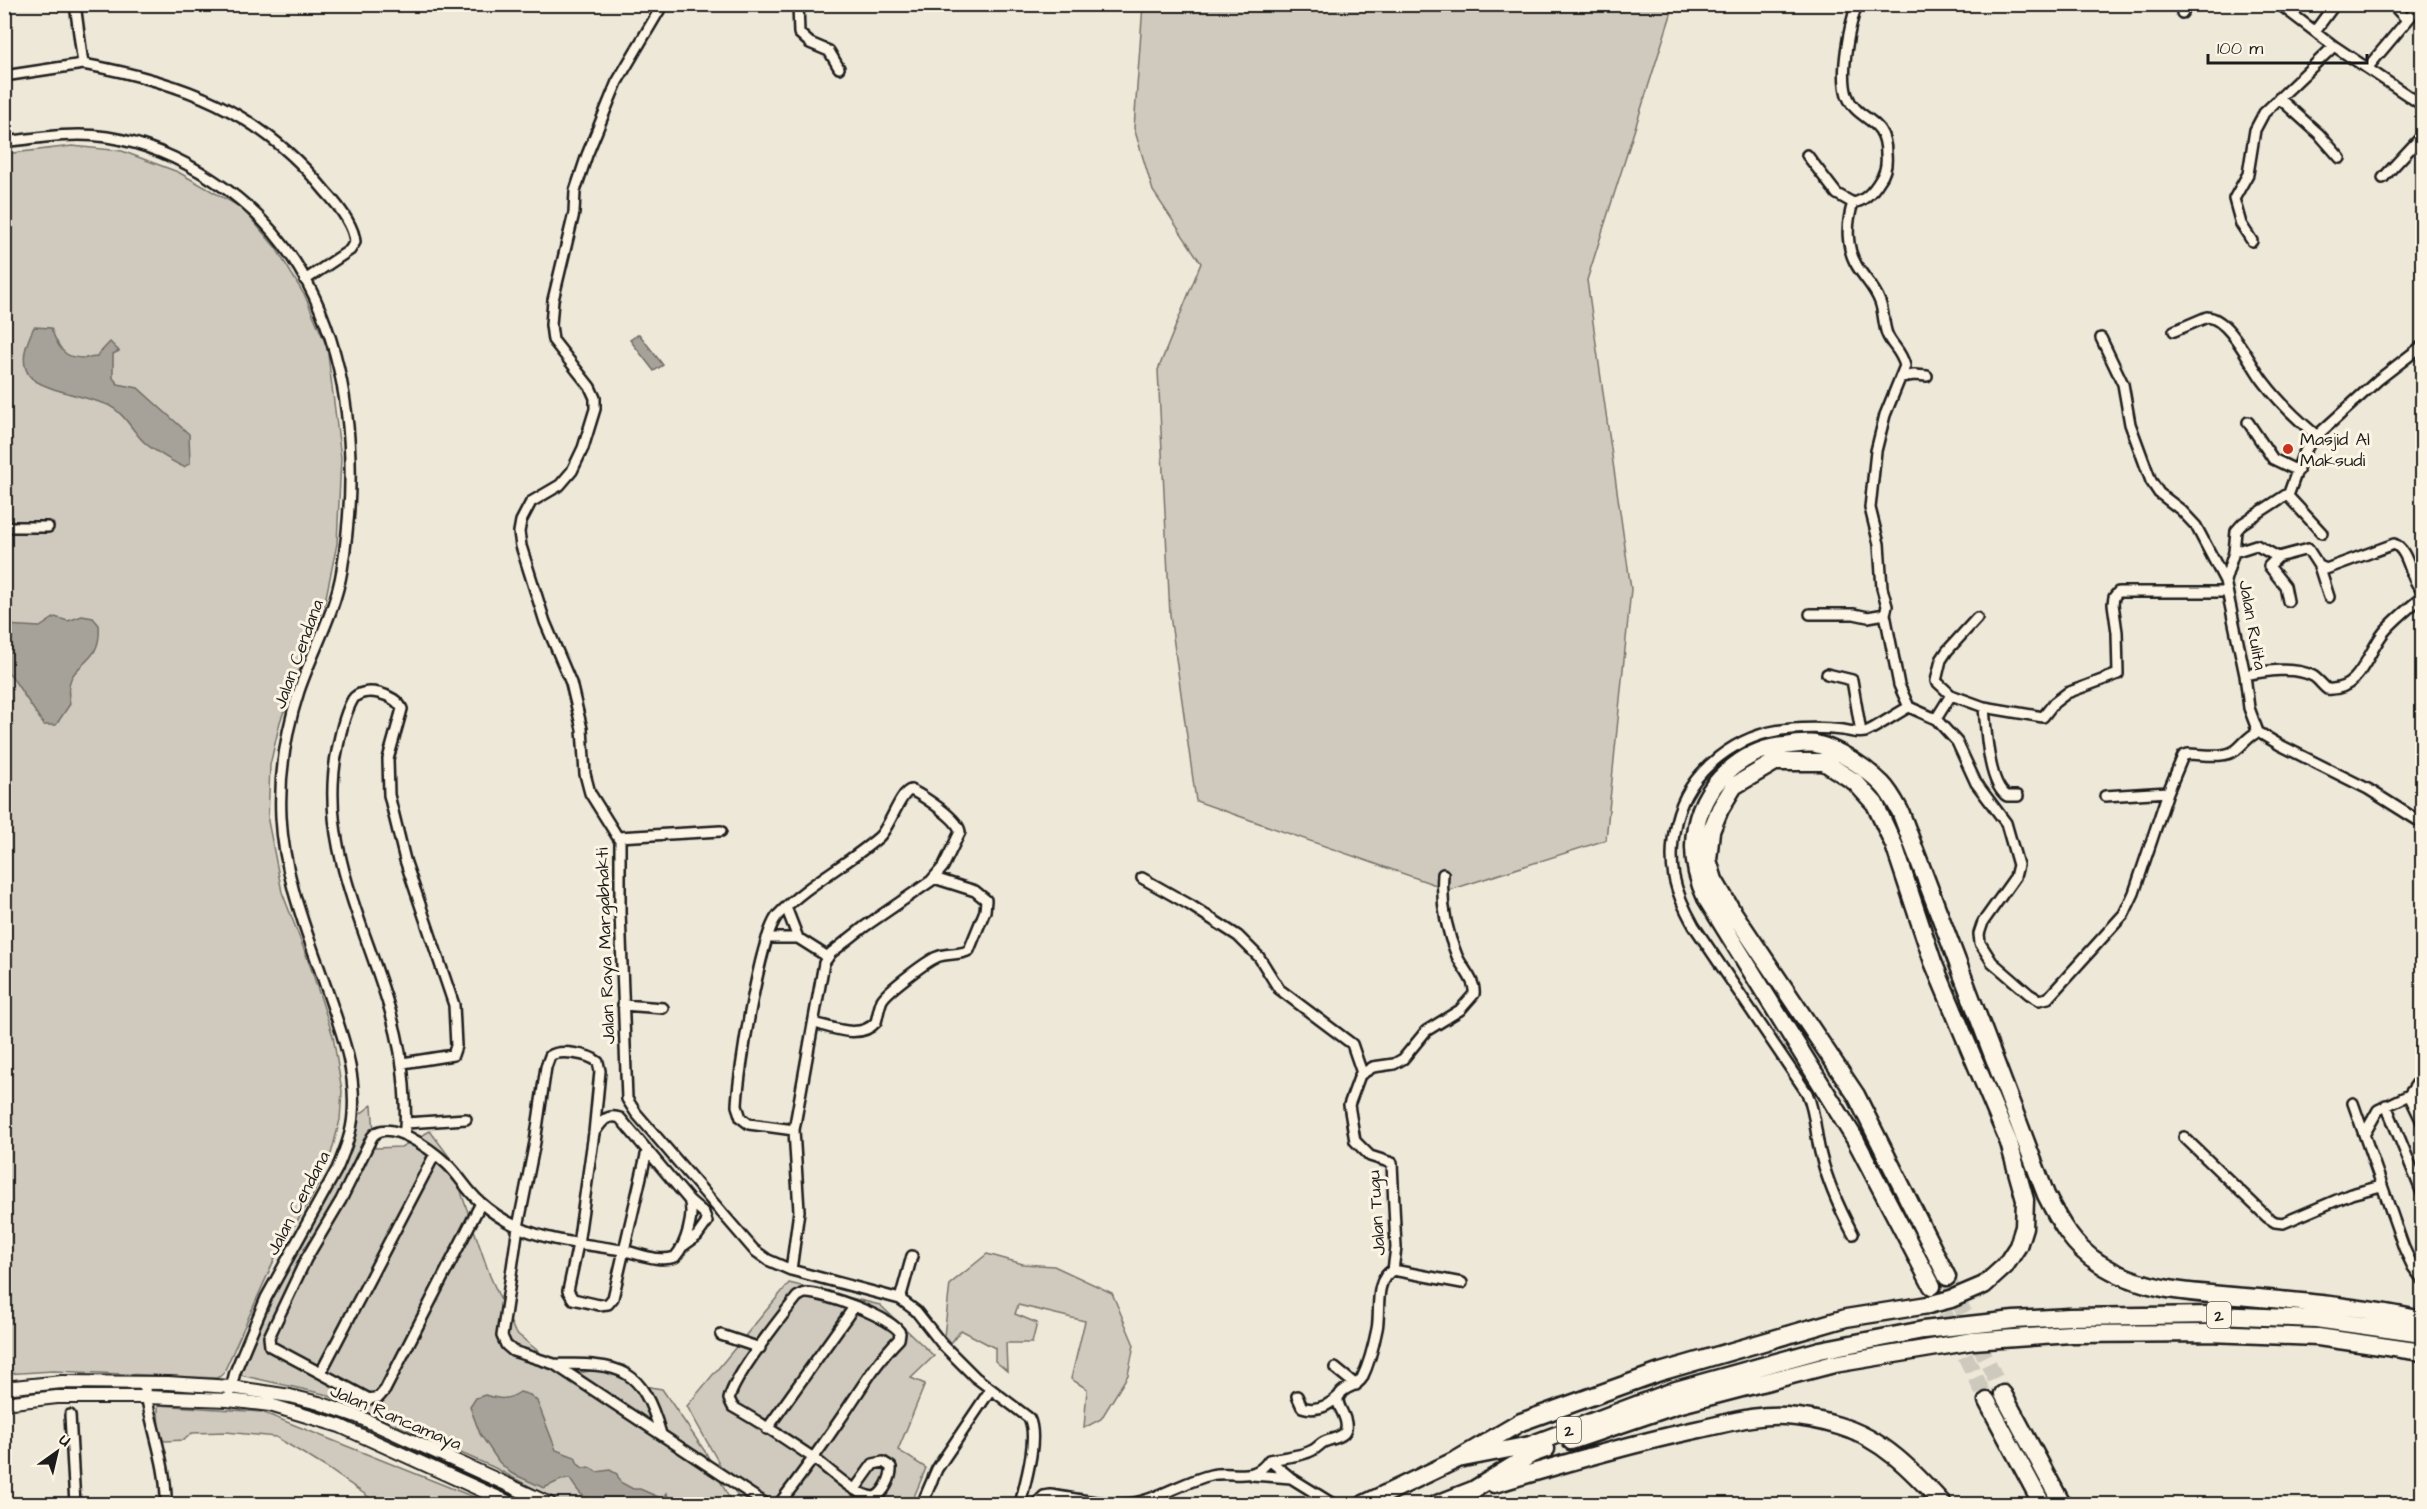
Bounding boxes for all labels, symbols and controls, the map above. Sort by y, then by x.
scale bar [2208,27,2367,65]
text: 100 m [2217,36,2263,61]
place label: Masjid Al Maksudi [2300,427,2370,473]
marker: Masjid Al Maksudi [2281,442,2295,456]
street label: Jalan Rulita [2232,578,2273,672]
street label: Jalan Cendana [267,596,330,712]
street label: Jalan Raya Margabhakti [590,847,622,1045]
street label: Jalan Cendana [260,1147,336,1260]
street label: Jalan Tugu [1361,1169,1393,1257]
road number: 2 [2207,1302,2231,1328]
street label: Jalan Rancamaya [326,1378,465,1457]
road number: 2 [1557,1417,1581,1443]
north arrow [27,1422,87,1482]
text: U [55,1429,75,1452]

